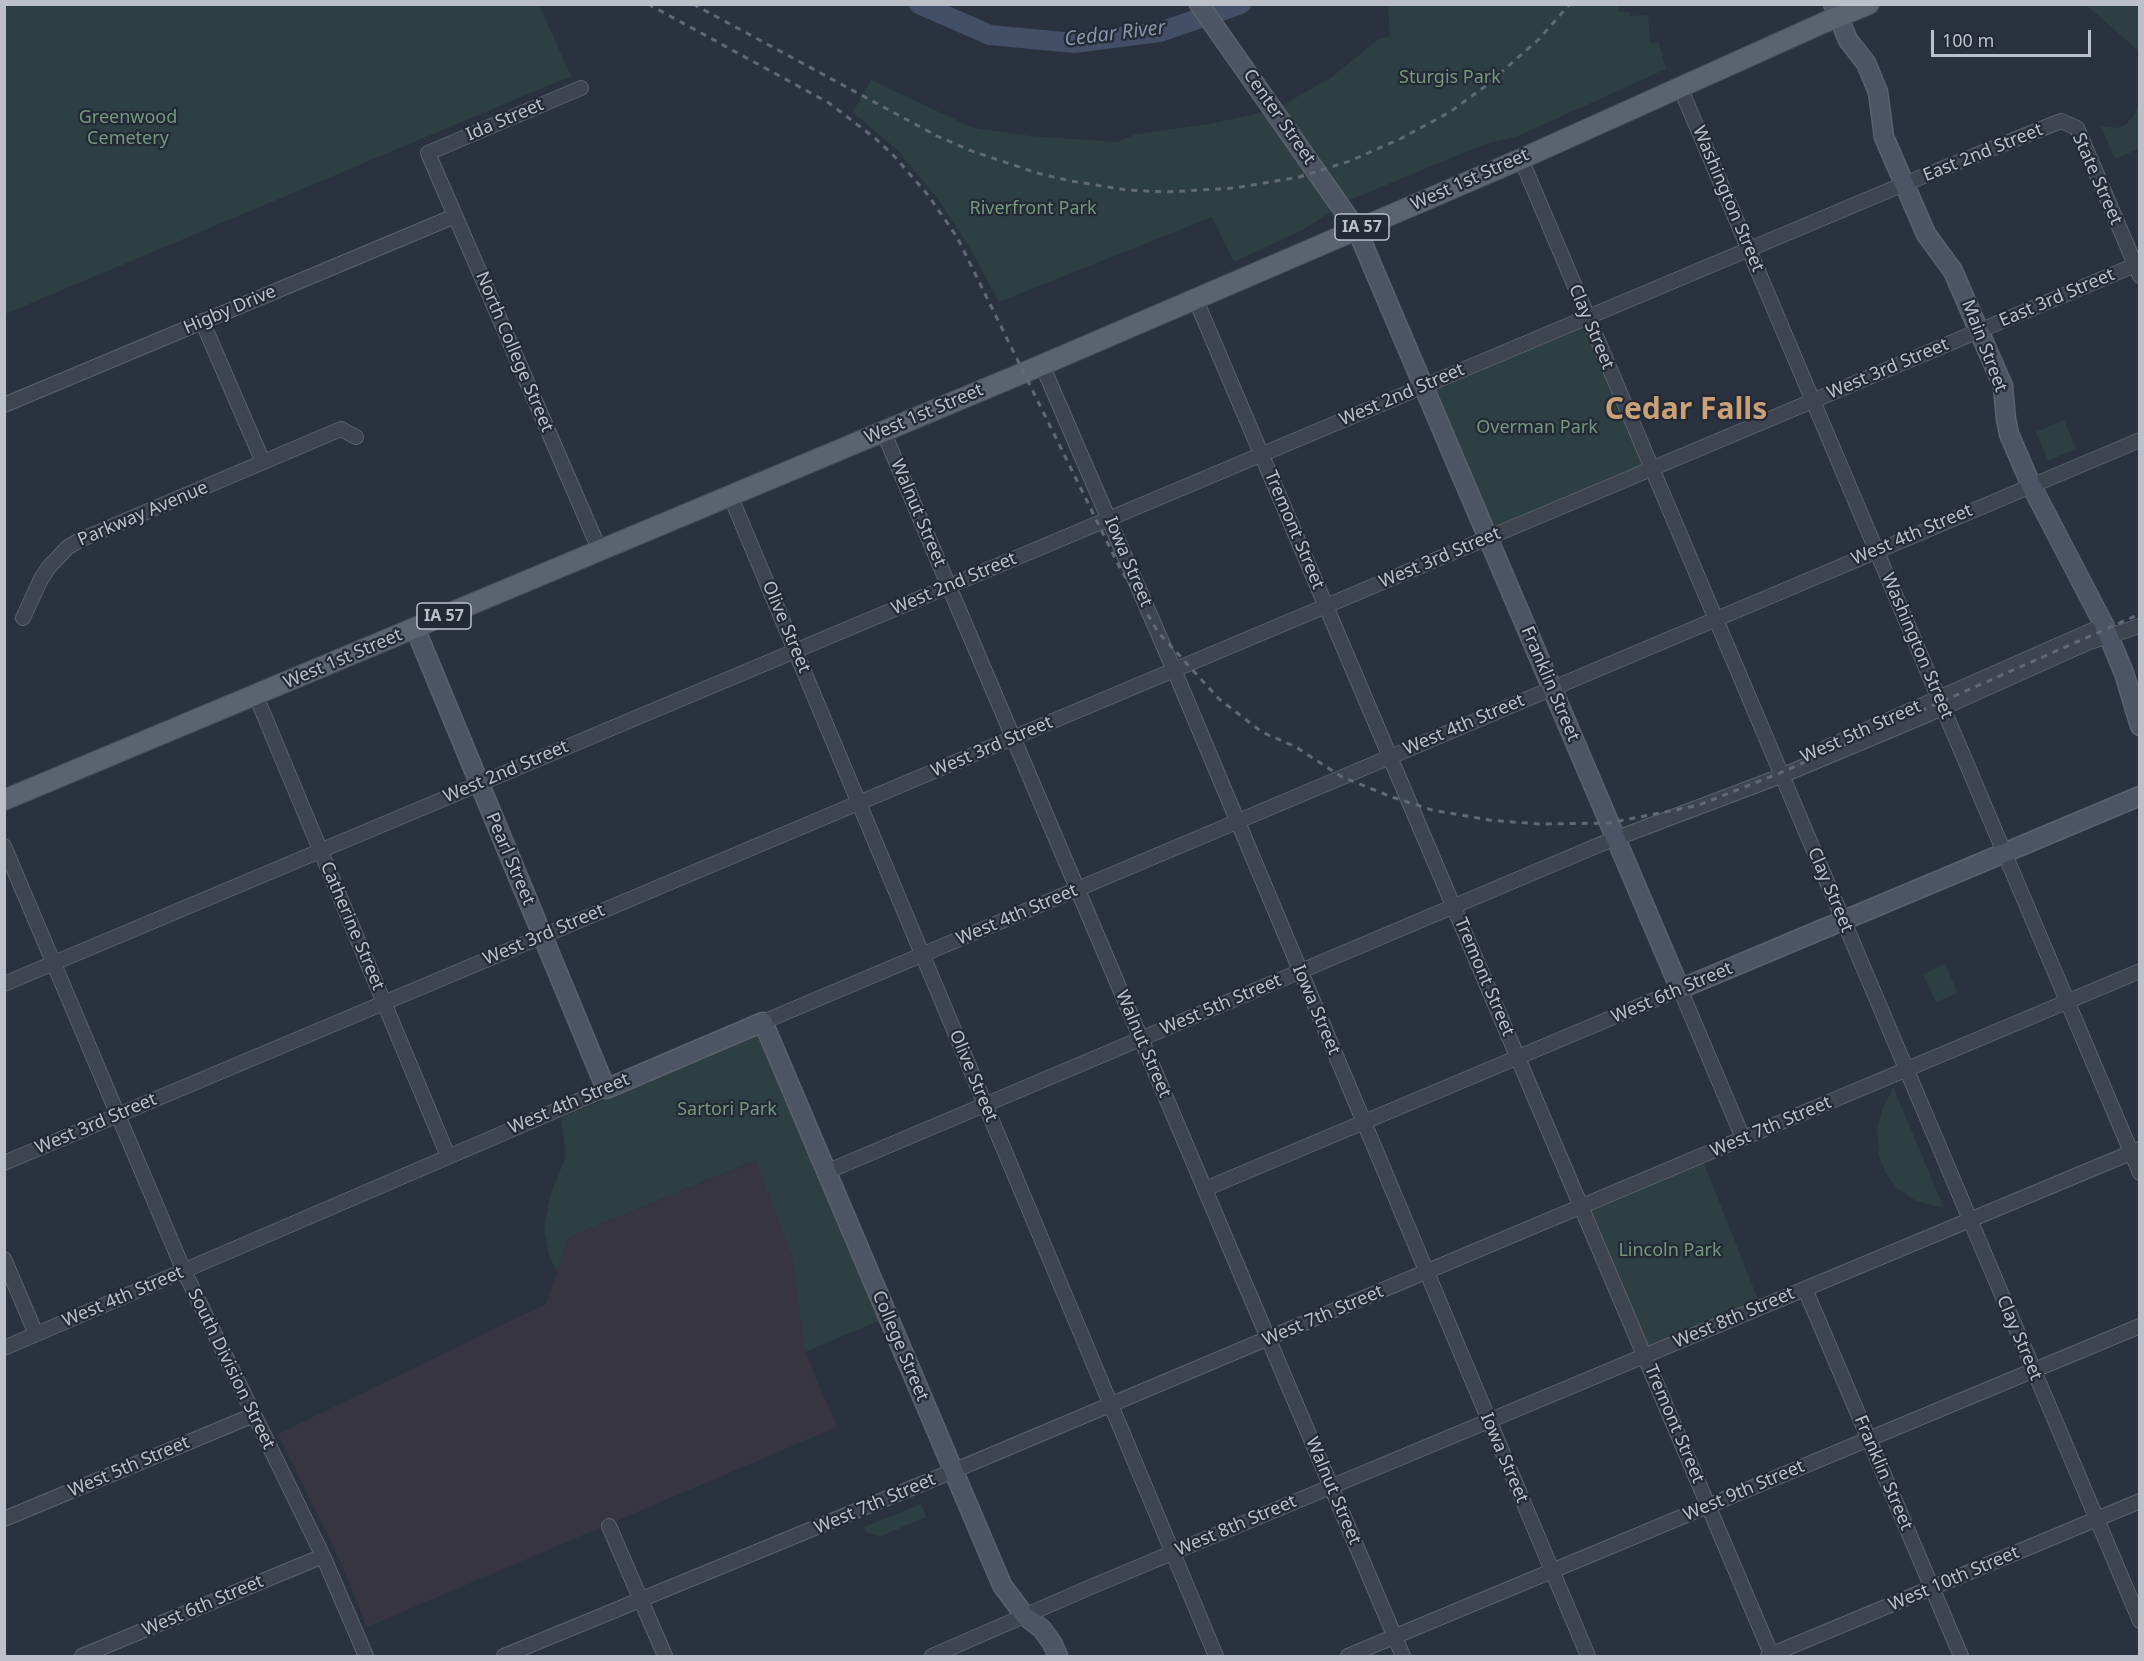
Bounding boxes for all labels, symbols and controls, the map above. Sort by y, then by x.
water label: Cedar River [1063,16,1167,52]
scale bar [1934,18,2094,56]
text: 100 m [1942,28,1994,52]
street label: Center Street [1238,65,1320,169]
park label: Sturgis Park [1399,67,1501,89]
street label: Ida Street [463,94,547,146]
park label: Greenwood Cemetery [79,107,177,150]
street label: East 2nd Street [1920,119,2046,187]
street label: Washington Street [1687,123,1769,275]
street label: State Street [2067,130,2127,228]
street label: West 1st Street [1408,144,1532,216]
park label: Riverfront Park [969,198,1097,220]
road number: IA 57 [1335,214,1389,240]
street label: East 3rd Street [1996,264,2118,332]
street label: North College Street [470,269,558,435]
street label: Higby Drive [181,281,279,339]
street label: Clay Street [1563,281,1619,373]
street label: Main Street [1957,297,2011,395]
street label: West 3rd Street [1824,334,1952,404]
street label: West 2nd Street [1336,359,1468,431]
street label: West 1st Street [861,379,987,449]
district label: Cedar Falls [1605,392,1767,428]
park label: Overman Park [1476,417,1598,439]
street label: Walnut Street [886,456,950,570]
street label: Tremont Street [1259,468,1329,592]
street label: Parkway Avenue [75,477,211,551]
street label: West 4th Street [1848,500,1976,570]
street label: Iowa Street [1099,514,1157,610]
street label: West 3rd Street [1376,523,1504,593]
street label: West 2nd Street [888,548,1020,620]
street label: Washington Street [1876,570,1958,722]
street label: Olive Street [757,578,815,676]
road number: IA 57 [417,603,471,629]
street label: Franklin Street [1516,623,1584,745]
street label: West 1st Street [280,624,406,694]
street label: West 4th Street [1400,690,1528,760]
street label: West 5th Street [1798,696,1924,768]
street label: West 3rd Street [928,712,1056,782]
street label: West 2nd Street [440,736,572,808]
street label: Pearl Street [481,810,539,908]
street label: Clay Street [1802,844,1858,936]
street label: Catherine Street [315,858,389,994]
street label: West 4th Street [953,880,1081,950]
street label: West 3rd Street [480,900,608,970]
street label: Tremont Street [1449,915,1519,1039]
street label: West 6th Street [1608,958,1736,1028]
street label: Iowa Street [1287,962,1345,1058]
street label: West 5th Street [1157,970,1285,1040]
street label: Walnut Street [1111,987,1175,1101]
street label: Olive Street [944,1027,1002,1125]
street label: West 4th Street [505,1069,633,1139]
street label: West 3rd Street [32,1089,160,1159]
street label: West 7th Street [1707,1092,1835,1162]
park label: Sartori Park [677,1099,777,1121]
park label: Lincoln Park [1618,1240,1722,1262]
street label: West 4th Street [59,1262,187,1332]
street label: West 7th Street [1259,1281,1387,1351]
street label: West 8th Street [1670,1283,1798,1353]
street label: South Division Street [183,1285,279,1453]
street label: College Street [867,1288,933,1404]
street label: Clay Street [1991,1292,2047,1384]
street label: Tremont Street [1639,1362,1709,1486]
street label: Iowa Street [1475,1410,1533,1506]
street label: Franklin Street [1849,1412,1917,1534]
street label: West 5th Street [65,1432,193,1502]
street label: Walnut Street [1301,1434,1365,1548]
street label: West 9th Street [1680,1456,1808,1526]
street label: West 7th Street [811,1469,939,1539]
street label: West 8th Street [1172,1491,1300,1561]
street label: West 10th Street [1886,1542,2022,1616]
street label: West 6th Street [139,1571,267,1641]

